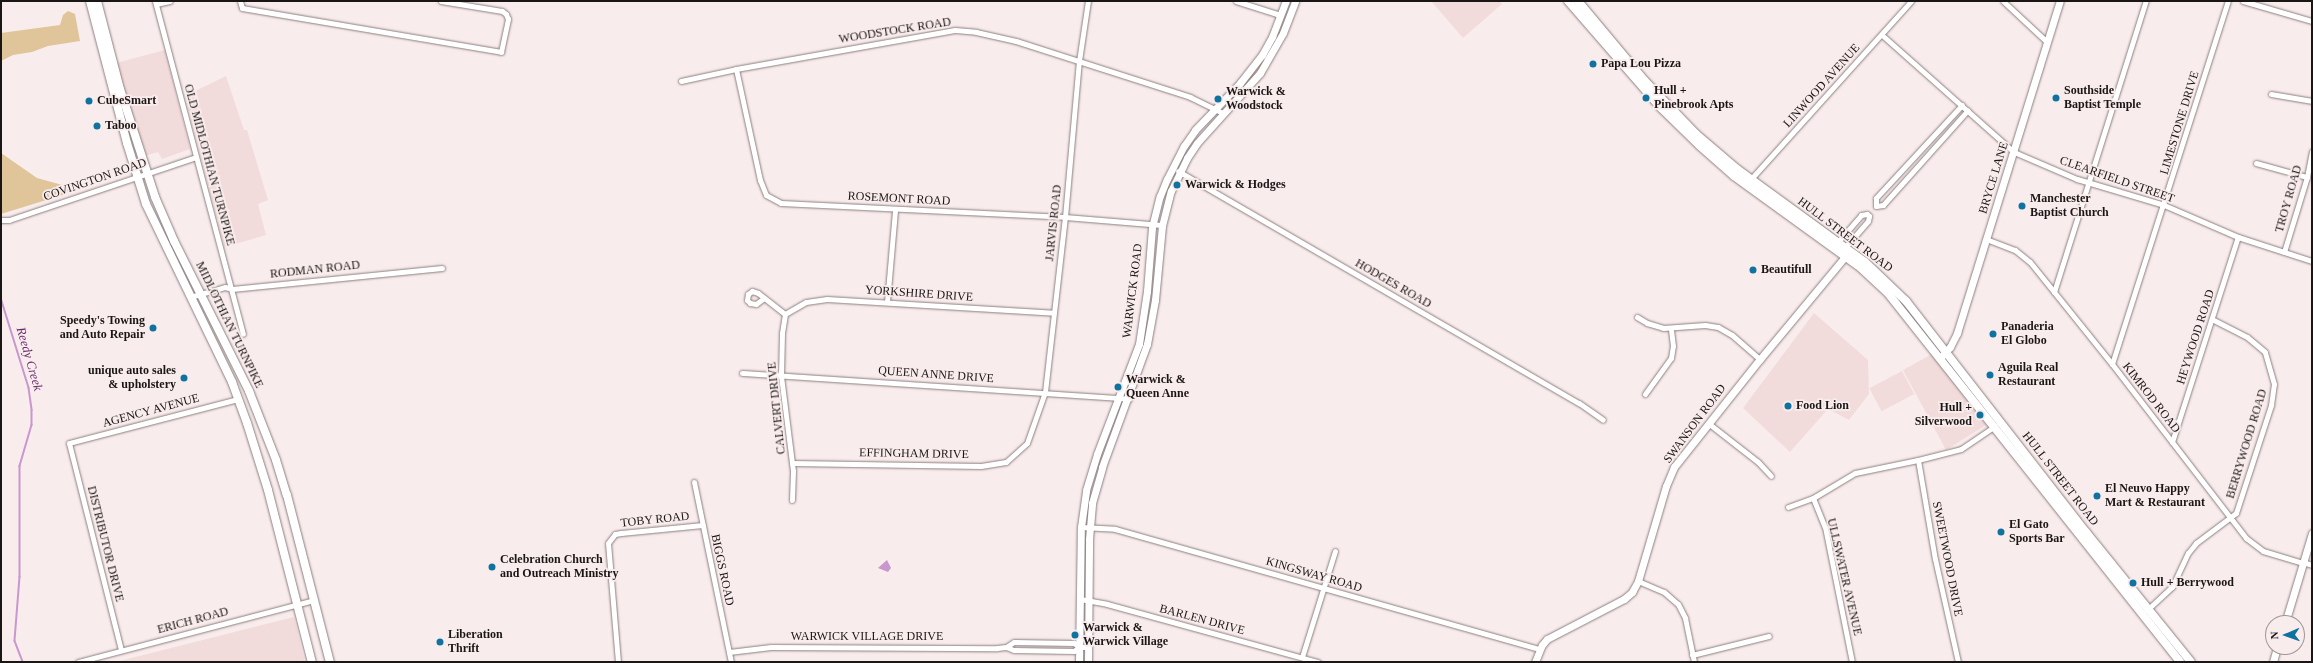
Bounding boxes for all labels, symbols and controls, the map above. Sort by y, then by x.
street label: WOODSTOCK ROAD [838,15,952,47]
street label: LINWOOD AVENUE [1780,41,1864,131]
place label: Papa Lou Pizza [1601,57,1681,71]
marker: Papa Lou Pizza [1588,59,1598,69]
street label: LIMESTONE DRIVE [2157,70,2203,176]
street label: OLD MIDLOTHIAN TURNPIKE [180,83,238,247]
place label: Hull + Pinebrook Apts [1654,84,1734,112]
place label: Southside Baptist Temple [2064,84,2141,112]
place label: Warwick & Woodstock [1226,85,1286,113]
marker: Hull + Pinebrook Apts [1641,93,1651,103]
marker: Southside Baptist Temple [2051,93,2061,103]
place label: CubeSmart [97,94,156,108]
marker: Warwick & Woodstock [1213,94,1223,104]
marker: CubeSmart [84,96,94,106]
place label: Taboo [105,119,137,133]
marker: Taboo [92,121,102,131]
street label: BRYCE LANE [1976,140,2012,216]
street label: CLEARFIELD STREET [2058,154,2176,206]
street label: COVINGTON ROAD [42,156,148,204]
street label: TROY ROAD [2272,164,2306,234]
place label: Warwick & Hodges [1185,178,1286,192]
marker: Warwick & Hodges [1172,180,1182,190]
street label: JARVIS ROAD [1043,184,1065,262]
street label: ROSEMONT ROAD [847,189,951,209]
place label: Manchester Baptist Church [2030,192,2109,220]
street label: HULL STREET ROAD [1794,194,1896,276]
marker: Manchester Baptist Church [2017,201,2027,211]
street label: WARWICK ROAD [1120,243,1146,339]
street label: HODGES ROAD [1352,256,1434,312]
street label: RODMAN ROAD [269,258,361,282]
street label: MIDLOTHIAN TURNPIKE [192,259,266,391]
place label: Beautifull [1761,263,1812,277]
marker: Beautifull [1748,265,1758,275]
street label: YORKSHIRE DRIVE [864,283,974,305]
street label: HEYWOOD ROAD [2174,288,2218,386]
place label: Speedy's Towing and Auto Repair [59,314,145,342]
place label: Panaderia El Globo [2001,320,2054,348]
marker: Speedy's Towing and Auto Repair [148,323,158,333]
water label: Reedy Creek [12,325,46,393]
marker: Panaderia El Globo [1988,329,1998,339]
street label: KIMROD ROAD [2119,360,2183,436]
street label: CALVERT DRIVE [765,361,789,455]
place label: Aguila Real Restaurant [1998,361,2058,389]
place label: unique auto sales & upholstery [88,364,176,392]
street label: QUEEN ANNE DRIVE [877,364,995,386]
marker: Aguila Real Restaurant [1985,370,1995,380]
marker: unique auto sales & upholstery [179,373,189,383]
place label: Warwick & Queen Anne [1126,373,1190,401]
marker: Warwick & Queen Anne [1113,382,1123,392]
street label: SWANSON ROAD [1661,382,1729,466]
street label: BERRYWOOD ROAD [2223,388,2271,500]
street label: AGENCY AVENUE [100,391,202,431]
place label: Food Lion [1796,399,1849,413]
marker: Food Lion [1783,401,1793,411]
place label: Hull + Silverwood [1915,401,1972,429]
marker: Hull + Silverwood [1975,410,1985,420]
street label: HULL STREET ROAD [2019,429,2101,529]
street label: EFFINGHAM DRIVE [859,446,969,462]
place label: El Neuvo Happy Mart & Restaurant [2105,482,2205,510]
street label: DISTRIBUTOR DRIVE [84,485,126,603]
marker: El Neuvo Happy Mart & Restaurant [2092,491,2102,501]
street label: SWEETWOOD DRIVE [1929,500,1965,618]
street label: TOBY ROAD [620,509,690,531]
street label: ULLSWATER AVENUE [1823,517,1865,637]
place label: El Gato Sports Bar [2009,518,2065,546]
marker: El Gato Sports Bar [1996,527,2006,537]
street label: BIGGS ROAD [707,533,737,607]
place label: Celebration Church and Outreach Ministry [500,553,618,581]
street label: KINGSWAY ROAD [1264,554,1364,596]
marker: Celebration Church and Outreach Ministry [487,562,497,572]
place label: Hull + Berrywood [2141,576,2234,590]
marker: Hull + Berrywood [2128,578,2138,588]
street label: BARLEN DRIVE [1158,602,1246,638]
street label: ERICH ROAD [156,605,230,637]
north arrow [2265,615,2305,655]
place label: Warwick & Warwick Village [1083,621,1168,649]
place label: Liberation Thrift [448,628,503,656]
street label: WARWICK VILLAGE DRIVE [791,630,943,644]
marker: Warwick & Warwick Village [1070,630,1080,640]
text: N [2268,631,2280,640]
marker: Liberation Thrift [435,637,445,647]

